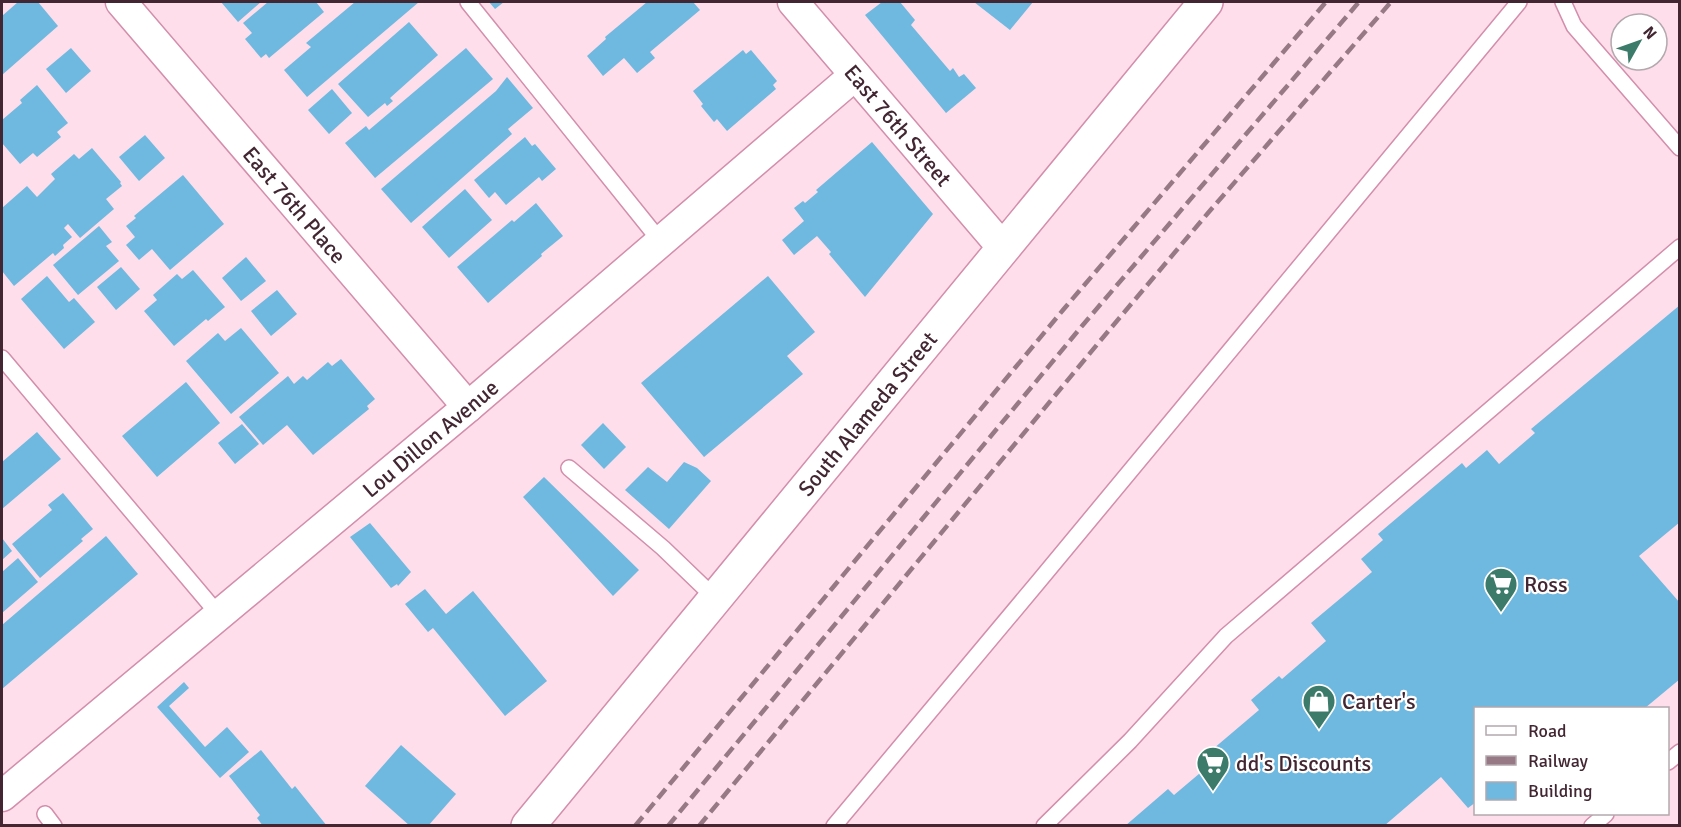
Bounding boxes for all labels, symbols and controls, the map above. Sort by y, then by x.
north arrow [1609,12,1669,72]
text: N [1638,22,1661,44]
street label: East 76th Street [839,59,958,192]
street label: East 76th Place [237,141,352,269]
street label: South Alameda Street [792,326,943,501]
street label: Lou Dillon Avenue [357,374,504,503]
supermarket icon: Ross [1483,566,1519,613]
place label: Ross [1524,571,1568,598]
shop icon: Carter's [1301,683,1337,730]
place label: Carter's [1342,688,1416,715]
legend [1474,707,1669,815]
text: Road [1528,720,1567,742]
supermarket icon: dd's Discounts [1195,745,1231,792]
place label: dd's Discounts [1236,750,1371,777]
text: Railway [1528,750,1589,772]
text: Building [1528,780,1592,802]

